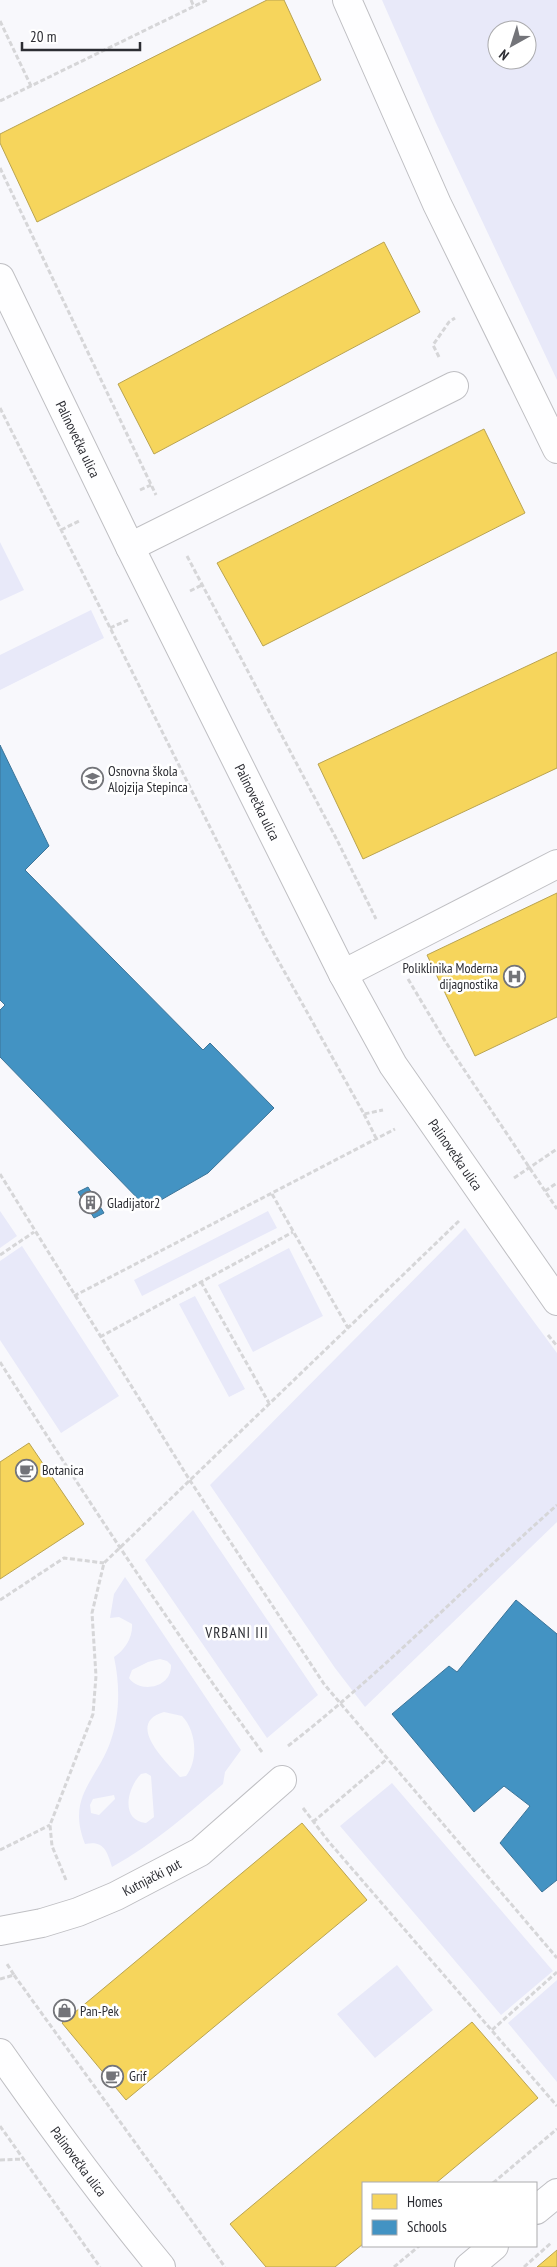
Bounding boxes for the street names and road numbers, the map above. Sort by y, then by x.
street label: Palinovečka ulica [52,398,104,480]
street label: Palinovečka ulica [231,761,284,843]
street label: Palinovečka ulica [424,1115,486,1194]
street label: Kutnjački put [119,1854,184,1900]
street label: Palinovečka ulica [46,2123,111,2200]

